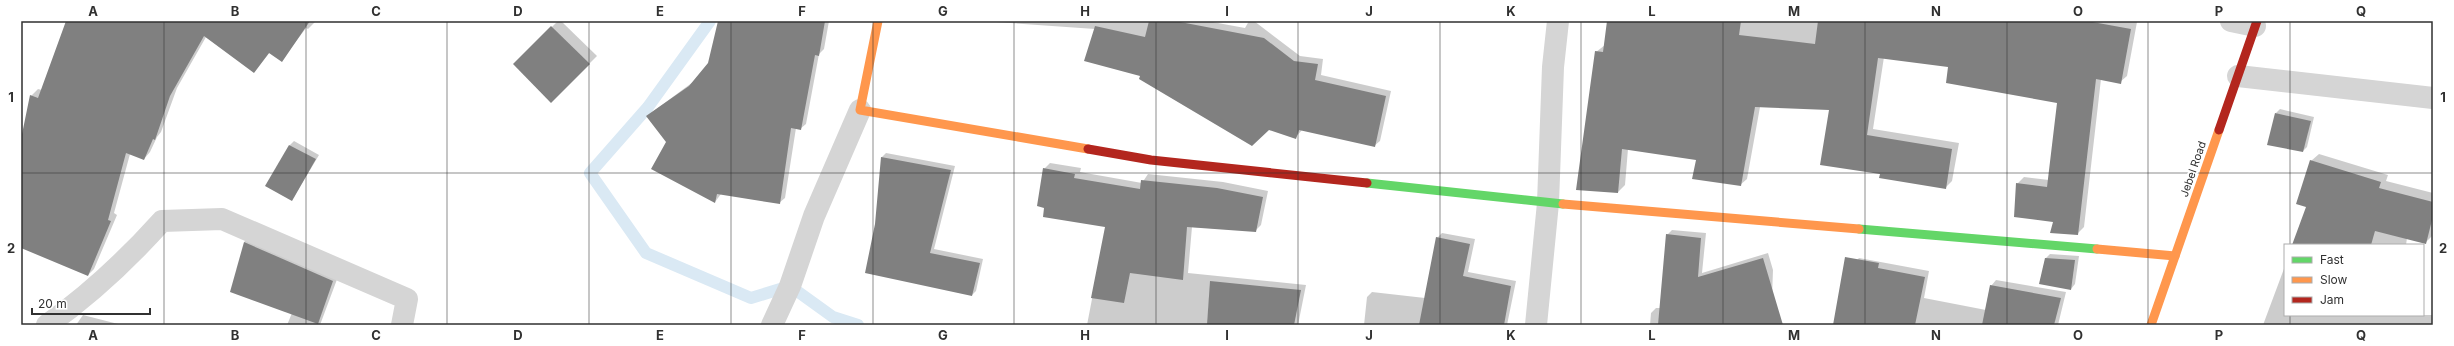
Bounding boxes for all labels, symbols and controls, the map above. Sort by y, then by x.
text: A [88,3,98,19]
text: B [231,3,240,19]
text: C [371,3,381,19]
text: D [513,3,523,19]
text: E [656,3,664,19]
text: F [798,3,806,19]
text: G [938,3,948,19]
text: H [1080,3,1090,19]
text: I [1225,3,1229,19]
text: J [1365,3,1373,19]
text: K [1506,3,1516,19]
text: L [1648,3,1656,19]
text: M [1788,3,1800,19]
text: N [1931,3,1941,19]
text: O [2073,3,2083,19]
text: P [2215,3,2223,19]
text: Q [2356,3,2366,19]
text: 1 [8,89,14,105]
text: 1 [2440,89,2446,105]
street label: Jebel Road [2177,139,2209,199]
text: 2 [7,240,15,256]
text: 2 [2439,240,2447,256]
legend [2284,244,2424,316]
text: Fast [2320,252,2344,267]
text: Slow [2320,272,2348,287]
scale bar [32,290,150,316]
text: Jam [2320,292,2344,307]
text: 20 m [38,296,67,311]
text: A [88,327,98,343]
text: B [231,327,240,343]
text: C [371,327,381,343]
text: D [513,327,523,343]
text: E [656,327,664,343]
text: F [798,327,806,343]
text: G [938,327,948,343]
text: H [1080,327,1090,343]
text: I [1225,327,1229,343]
text: J [1365,327,1373,343]
text: K [1506,327,1516,343]
text: L [1648,327,1656,343]
text: M [1788,327,1800,343]
text: N [1931,327,1941,343]
text: O [2073,327,2083,343]
text: P [2215,327,2223,343]
text: Q [2356,327,2366,343]

